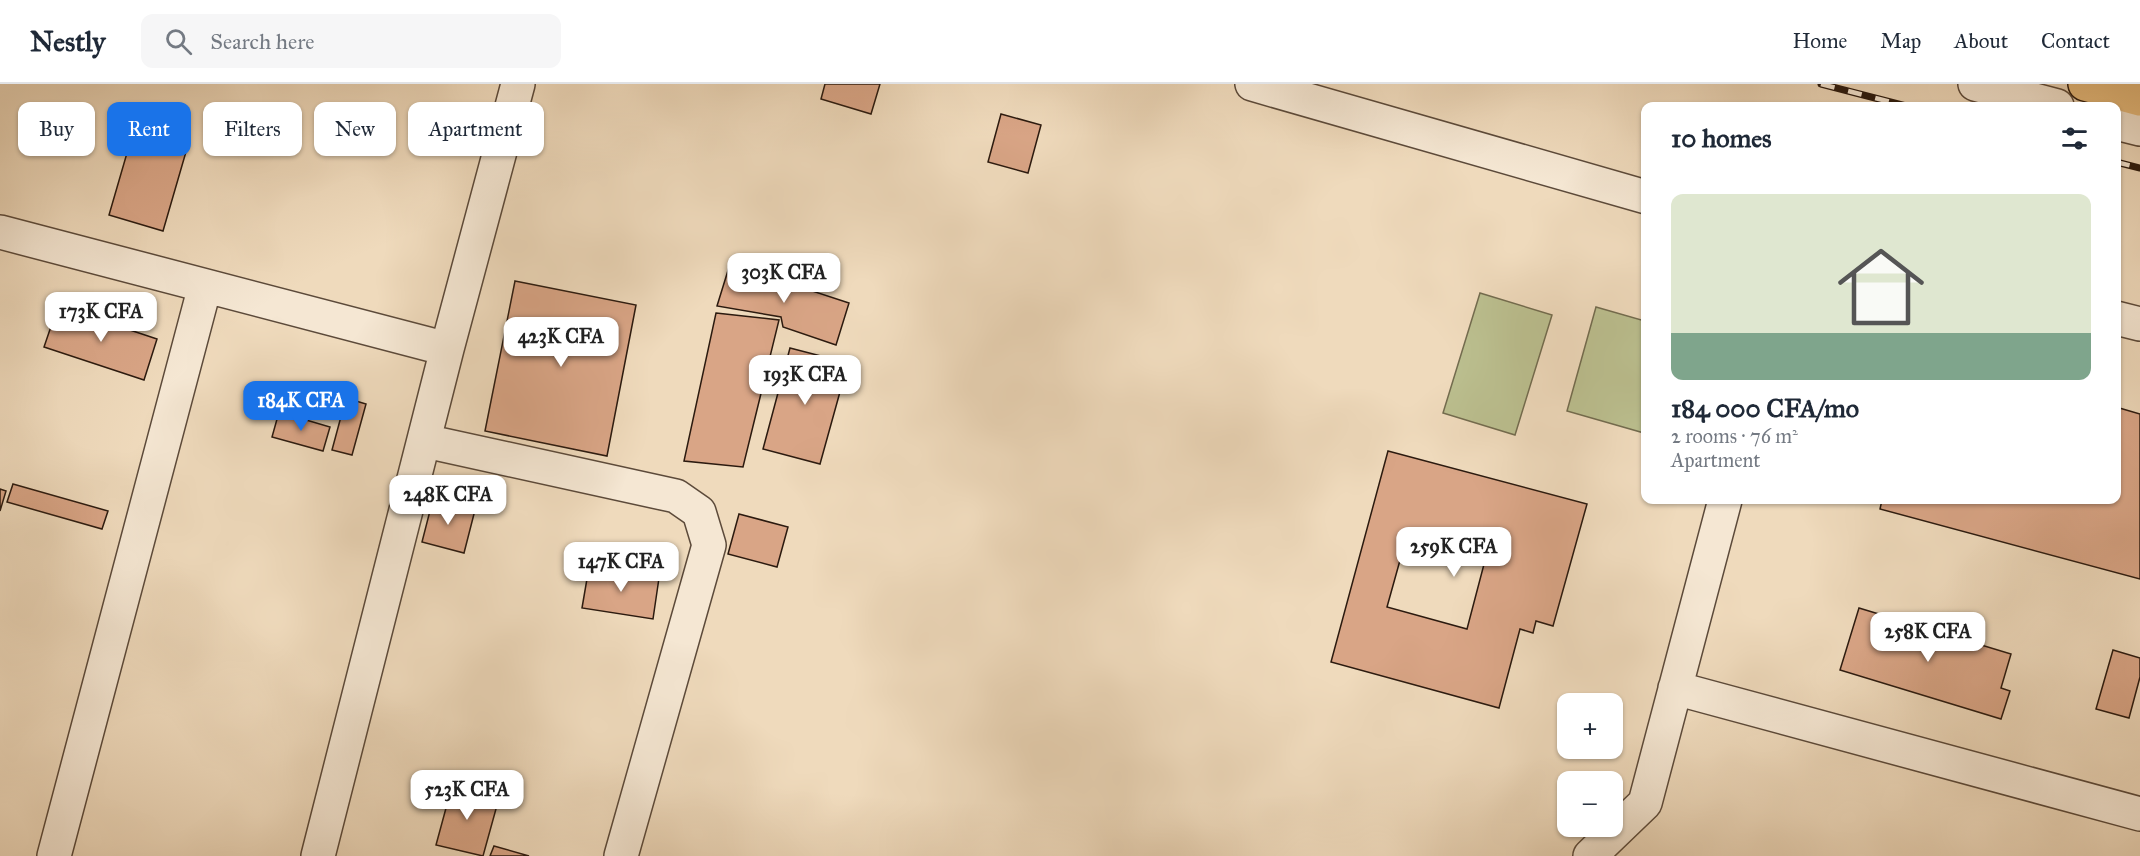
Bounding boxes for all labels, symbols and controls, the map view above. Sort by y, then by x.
search box [141,14,561,68]
text: Nestly [30,24,105,59]
icon: search [162,25,195,58]
text: Search here [210,28,314,55]
text: Home [1792,28,1847,54]
text: Map [1880,28,1921,54]
text: About [1954,28,2008,54]
text: Contact [2041,28,2110,54]
chip: Buy [18,102,95,156]
chip: Rent [107,102,191,156]
chip: Filters [203,102,302,156]
chip: New [314,102,396,156]
chip: Apartment [408,102,544,156]
text: 10 homes [1671,122,1772,154]
icon: filters [2058,122,2091,155]
icon: home [1827,233,1935,341]
pin: 303K CFA [722,253,846,304]
text: 303K CFA [741,260,827,284]
pin: 173K CFA [39,292,163,343]
text: 173K CFA [59,299,143,323]
pin: 423K CFA [499,317,623,368]
text: 423K CFA [518,324,604,348]
pin: 193K CFA [743,355,867,406]
text: 193K CFA [763,362,847,386]
pin: 184K CFA [239,381,363,432]
text: 184K CFA [257,388,345,412]
text: 184 000 CFA/mo [1671,392,1859,424]
text: 2 rooms · 76 m² [1671,424,1798,448]
text: Apartment [1671,448,1760,472]
pin: 248K CFA [386,475,510,526]
text: 248K CFA [403,482,493,506]
pin: 259K CFA [1392,527,1516,578]
text: 259K CFA [1410,534,1498,558]
pin: 147K CFA [559,542,683,593]
text: 147K CFA [578,549,664,573]
pin: 258K CFA [1866,612,1990,663]
text: 258K CFA [1884,619,1972,643]
map controls [1557,693,1623,837]
button: + [1557,693,1623,759]
pin: 523K CFA [405,770,529,821]
button: − [1557,771,1623,837]
text: 523K CFA [425,777,509,801]

